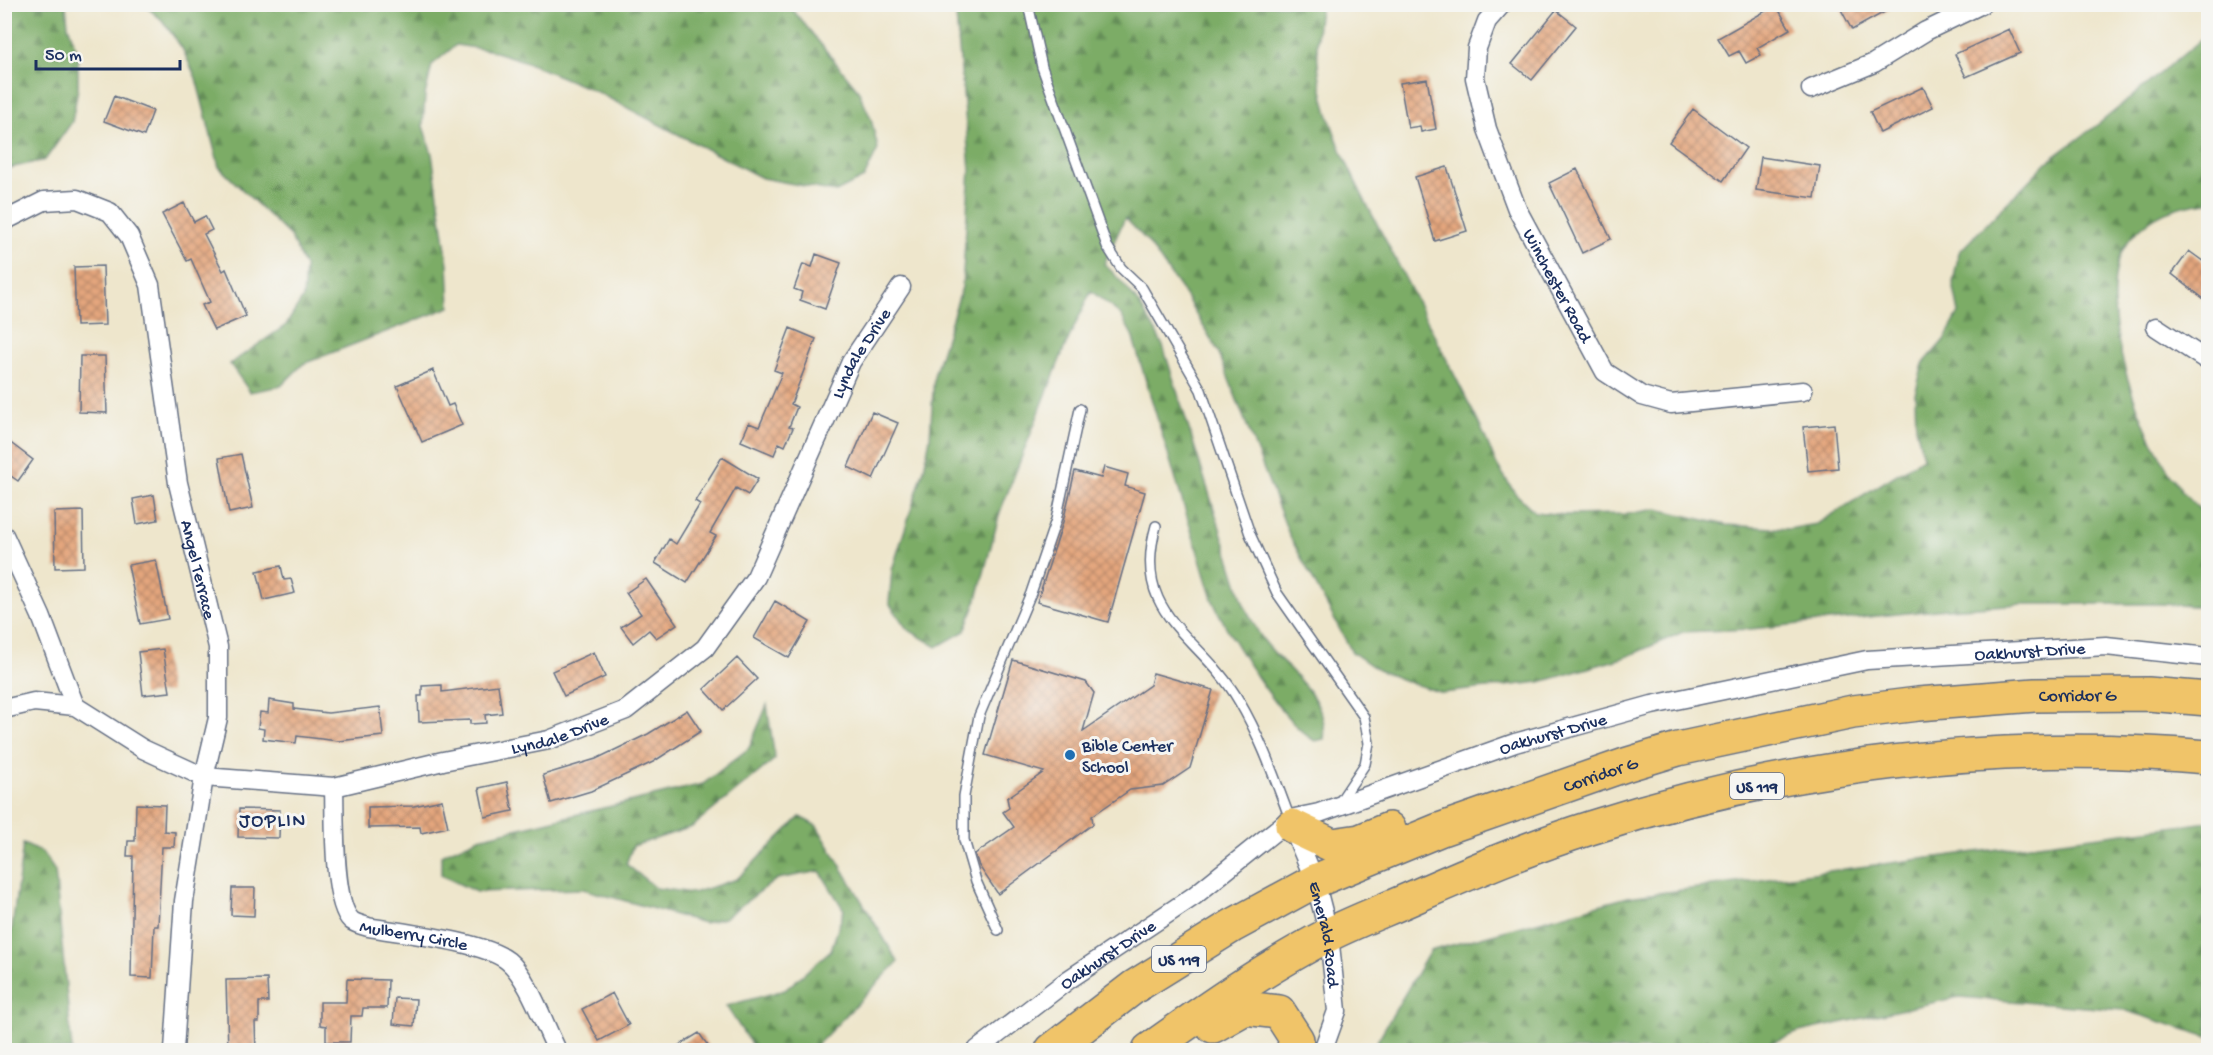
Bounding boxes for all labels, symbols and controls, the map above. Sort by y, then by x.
scale bar [36,33,180,71]
text: 50 m [45,46,82,67]
street label: Winchester Road [1517,226,1596,348]
street label: Lyndale Drive [828,305,897,402]
street label: Angel Terrace [174,518,219,622]
street label: Oakhurst Drive [1974,639,2087,667]
street label: Corridor G [2039,686,2117,708]
street label: Lyndale Drive [509,710,613,760]
street label: Oakhurst Drive [1497,710,1610,761]
place label: Bible Center School [1081,737,1174,779]
marker: Bible Center School [1063,748,1077,762]
street label: Corridor G [1561,754,1641,799]
road number: US 119 [1730,773,1784,799]
district label: JOPLIN [239,811,307,834]
street label: Emerald Road [1303,879,1343,990]
street label: Oakhurst Drive [1057,916,1161,995]
street label: Mulberry Circle [357,917,470,957]
road number: US 119 [1152,946,1206,972]

